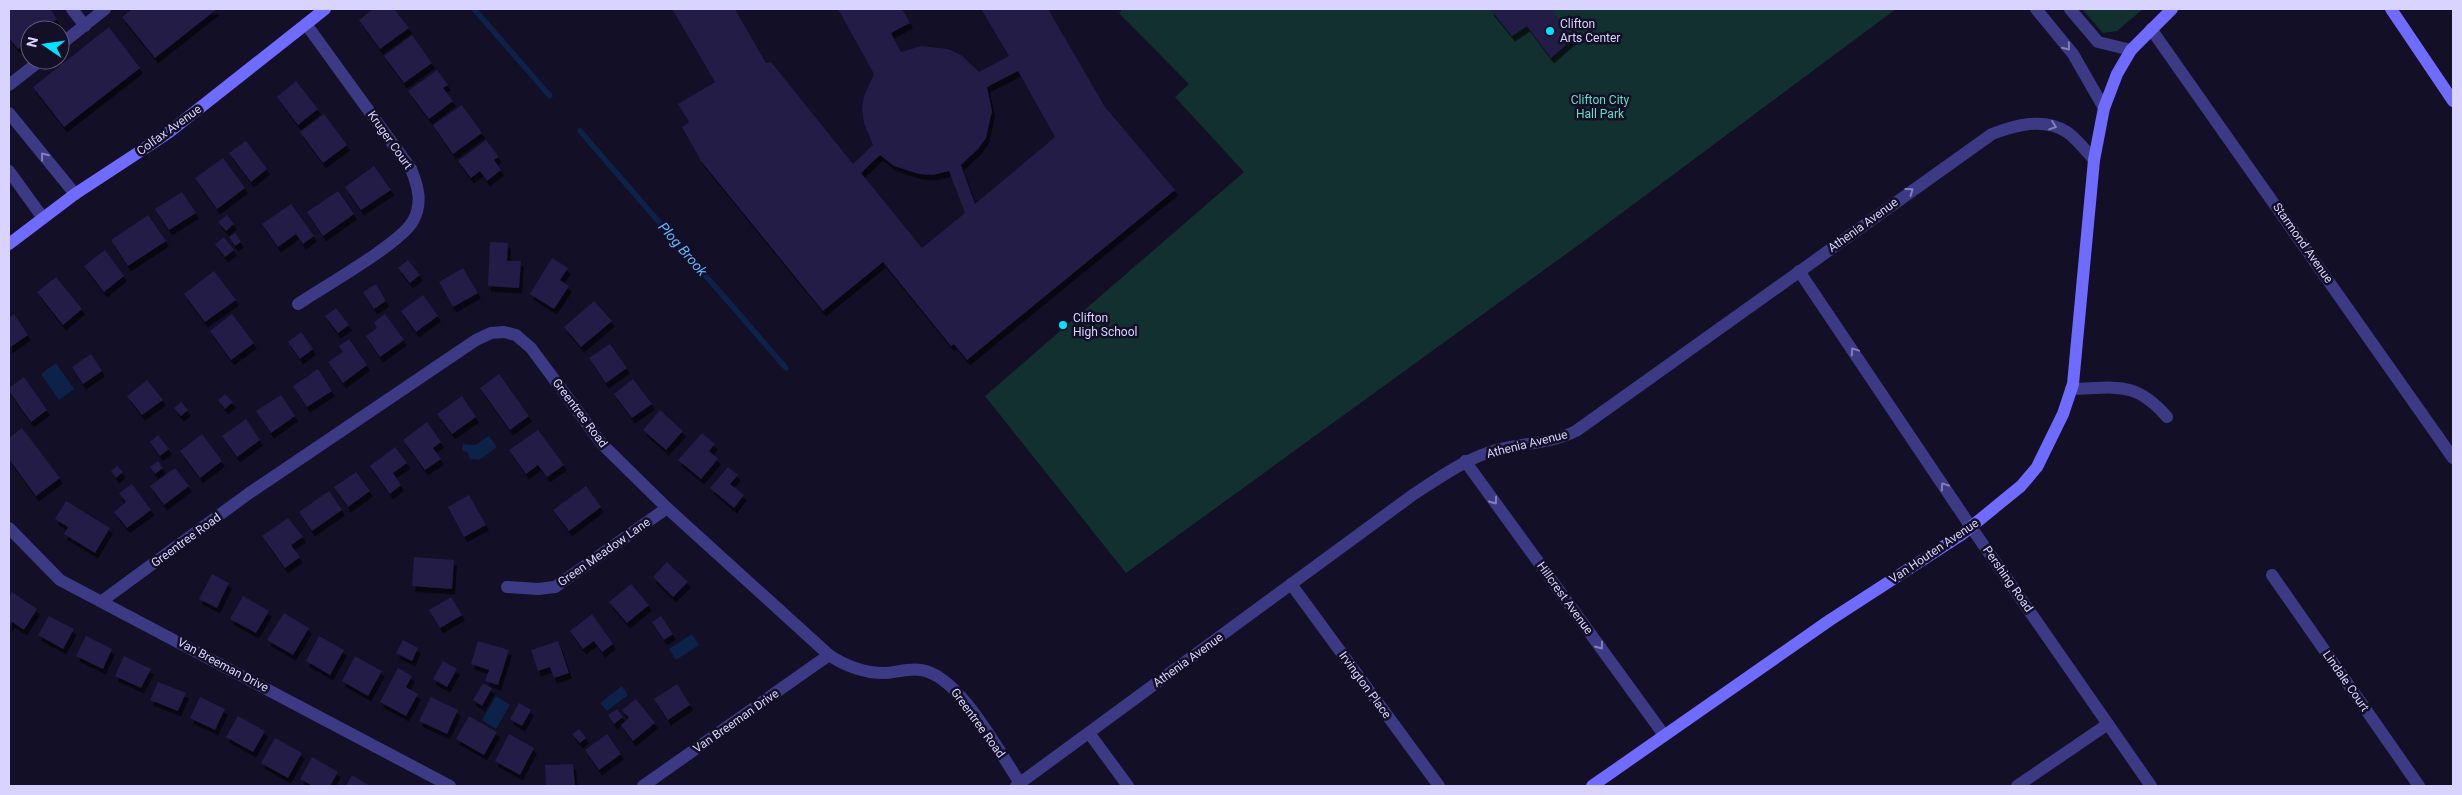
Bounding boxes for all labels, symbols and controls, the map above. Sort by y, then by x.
place label: Clifton Arts Center [1560,17,1620,45]
north arrow [20,20,70,70]
marker: Clifton Arts Center [1544,25,1556,37]
text: N [23,35,41,49]
one-way arrow [2061,41,2070,50]
park label: Clifton City Hall Park [1571,93,1630,121]
street label: Colfax Avenue [134,102,204,158]
street label: Kruger Court [365,108,415,172]
one-way arrow [2048,121,2056,131]
one-way arrow [41,153,50,162]
one-way arrow [1904,188,1914,197]
street label: Athenia Avenue [1825,195,1901,255]
street label: Starmond Avenue [2270,200,2336,286]
water label: Plog Brook [655,219,711,280]
place label: Clifton High School [1073,311,1137,339]
marker: Clifton High School [1057,319,1069,331]
one-way arrow [1851,348,1860,357]
street label: Greentree Road [550,376,610,450]
street label: Athenia Avenue [1485,427,1569,461]
one-way arrow [1941,483,1950,492]
one-way arrow [1488,495,1497,505]
street label: Greentree Road [148,510,224,570]
street label: Green Meadow Lane [555,515,653,589]
street label: Van Houten Avenue [1887,516,1981,586]
street label: Pershing Road [1980,543,2036,615]
street label: Hillcrest Avenue [1534,559,1596,637]
street label: Athenia Avenue [1150,630,1226,690]
street label: Van Breeman Drive [175,635,271,695]
one-way arrow [1594,640,1603,650]
street label: Lindale Court [2320,648,2372,714]
street label: Irvington Place [1336,649,1394,721]
street label: Greentree Road [948,685,1008,761]
street label: Van Breeman Drive [691,686,781,756]

